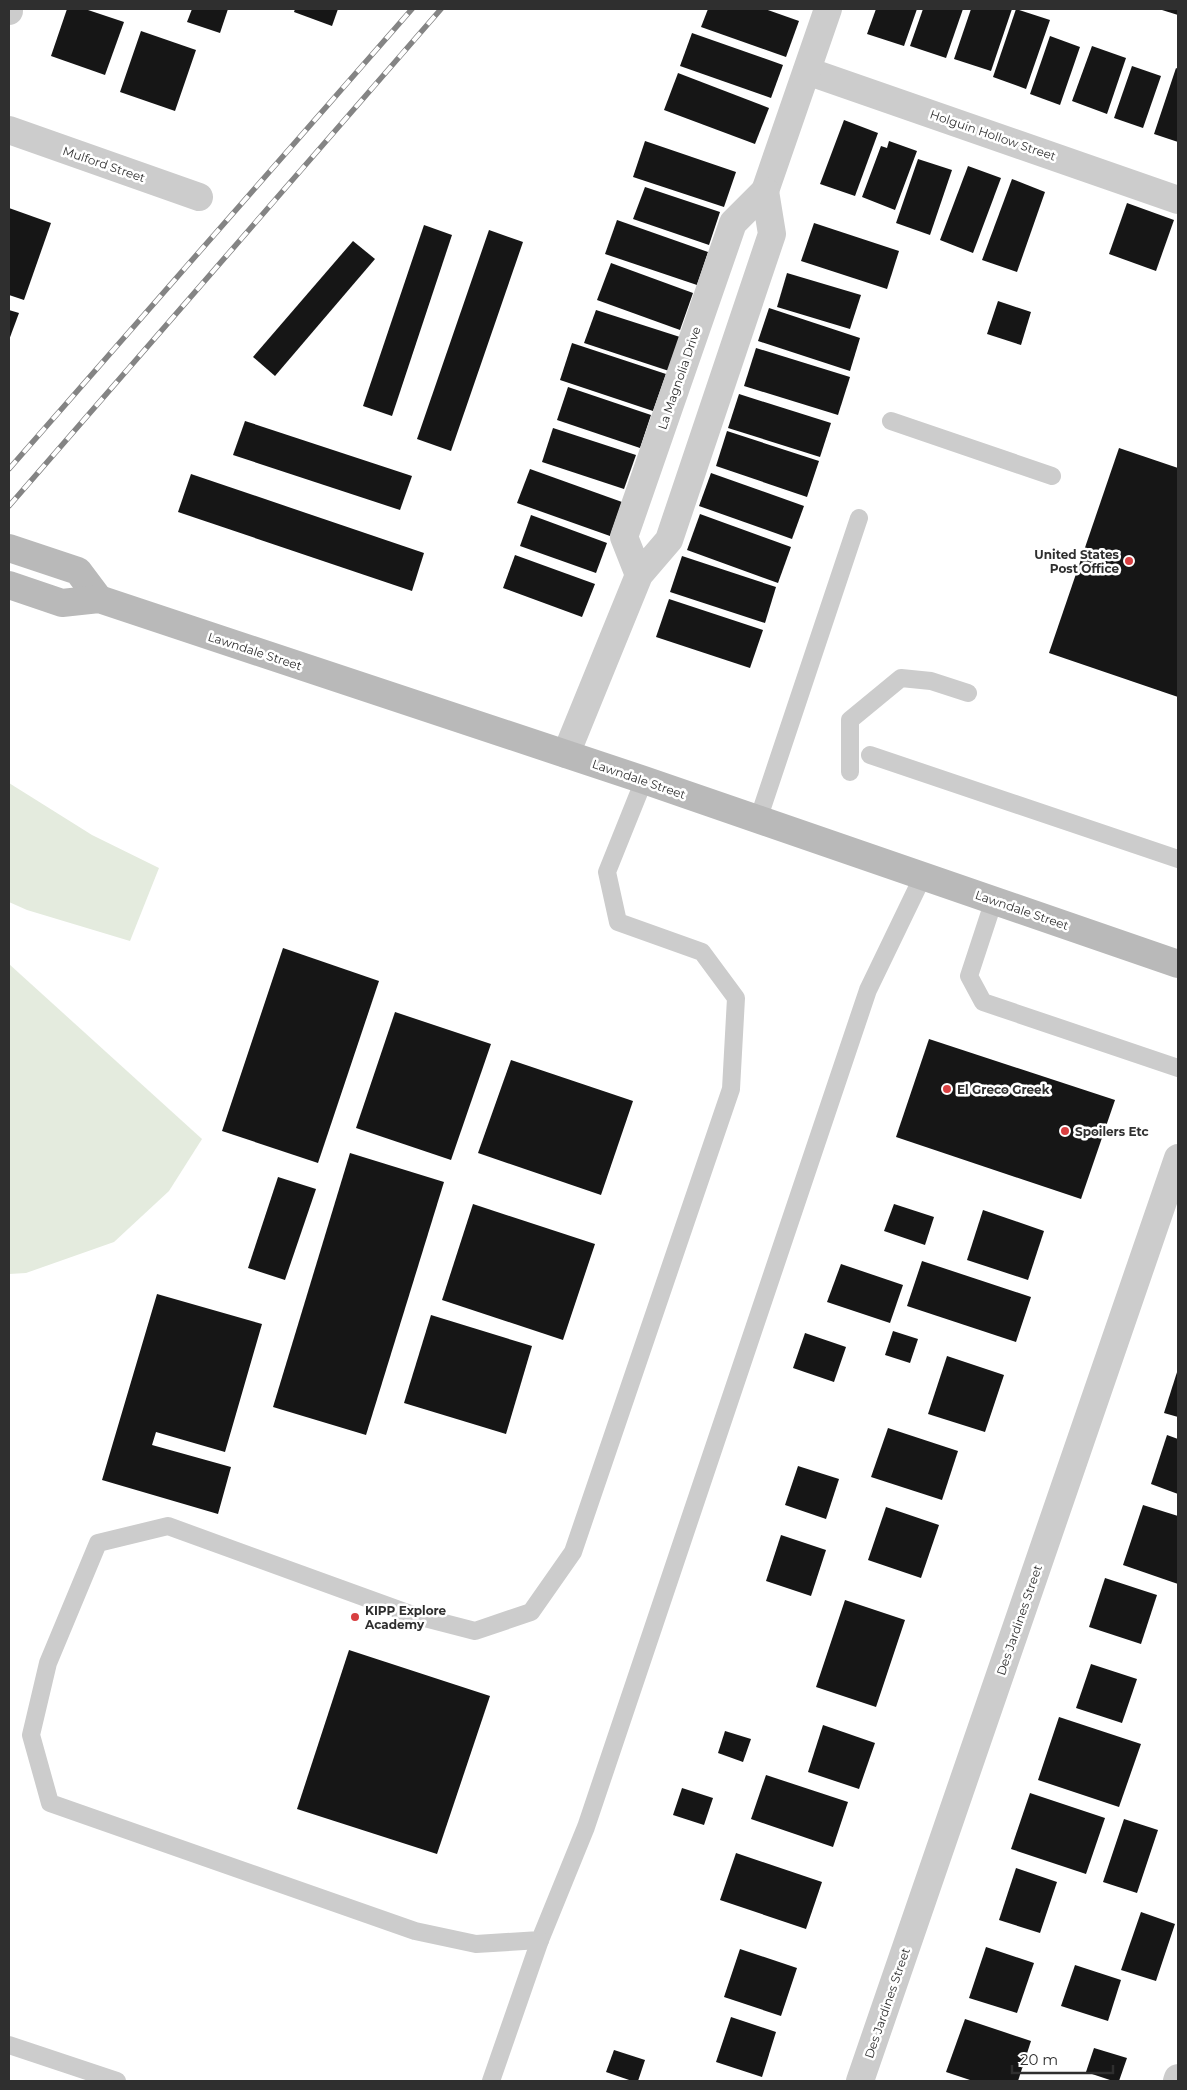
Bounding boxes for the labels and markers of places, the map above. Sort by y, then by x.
place label: United States Post Office [1034,547,1120,576]
marker: United States Post Office [1123,555,1135,567]
place label: El Greco Greek [957,1082,1050,1097]
marker: El Greco Greek [941,1083,953,1095]
place label: Spoilers Etc [1075,1124,1149,1139]
marker: Spoilers Etc [1059,1125,1071,1137]
place label: KIPP Explore Academy [364,1603,447,1632]
marker: KIPP Explore Academy [349,1611,361,1623]

